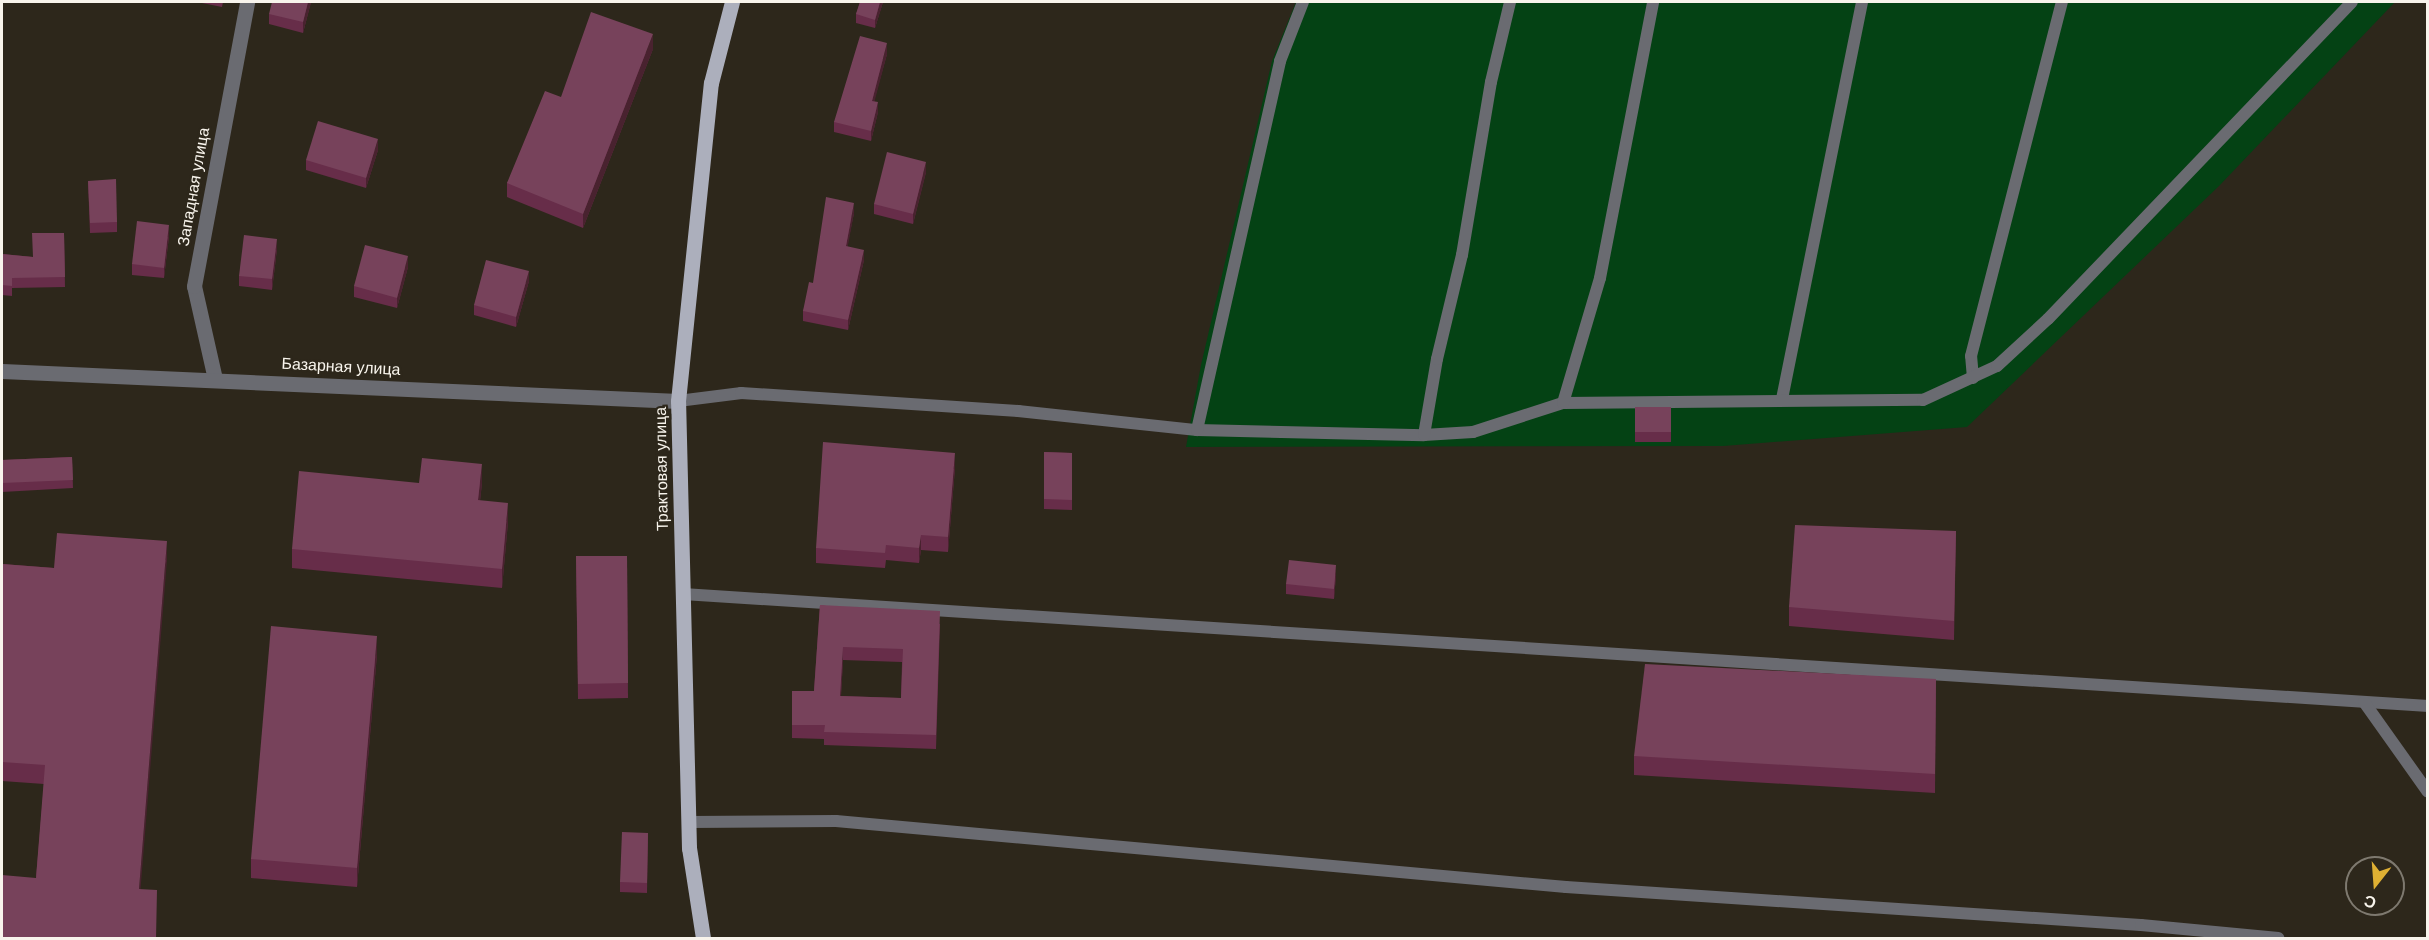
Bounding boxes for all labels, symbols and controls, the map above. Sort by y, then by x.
street label: Западная улица [174,126,214,248]
street label: Базарная улица [281,354,401,380]
street label: Трактовая улица [651,407,673,531]
north arrow [2345,856,2405,916]
text: С [2362,892,2378,912]

